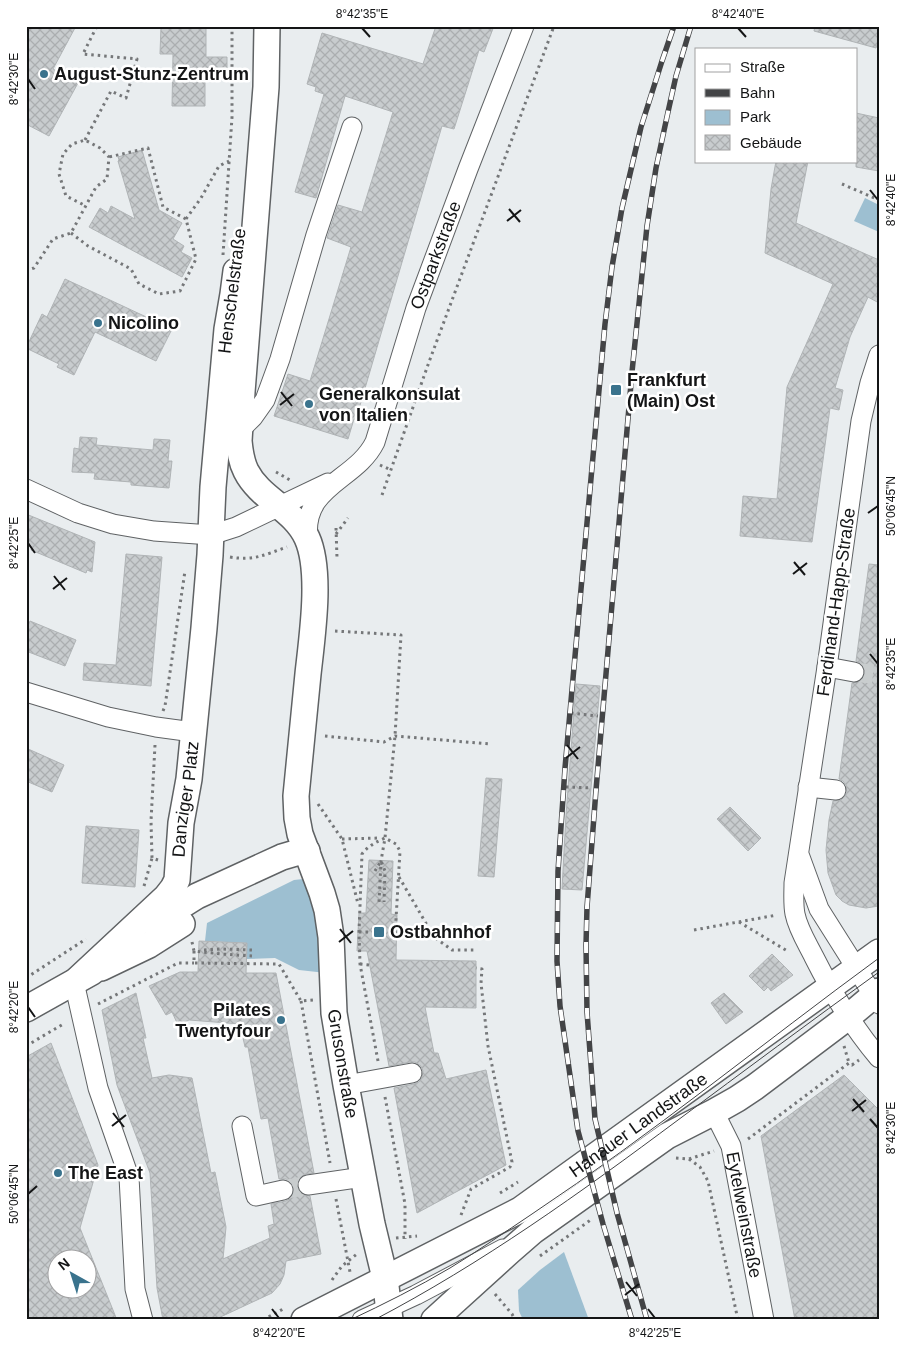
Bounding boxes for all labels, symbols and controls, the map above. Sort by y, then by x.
text: 8°42'35"E [336,7,388,21]
text: 8°42'40"E [712,7,764,21]
legend [695,48,858,162]
text: 8°42'30"E [7,53,21,105]
text: Straße [740,58,785,75]
place label: August-Stunz-Zentrum [54,64,249,84]
marker: August-Stunz-Zentrum [38,68,50,80]
text: Bahn [740,84,775,101]
text: Park [740,108,771,125]
text: Gebäude [740,134,802,151]
text: 8°42'40"E [884,174,898,226]
street label: Ostparkstraße [406,198,465,312]
street label: Henschelstraße [214,227,250,355]
place label: Nicolino [108,313,179,333]
marker: Nicolino [92,317,104,329]
place label: Frankfurt (Main) Ost [627,370,715,411]
marker: Frankfurt (Main) Ost [609,383,623,397]
place label: Generalkonsulat von Italien [319,384,460,425]
marker: Generalkonsulat von Italien [303,398,315,410]
text: 50°06'45"N [884,476,898,536]
street label: Ferdinand-Happ-Straße [813,506,859,698]
text: 8°42'25"E [7,517,21,569]
text: 8°42'35"E [884,638,898,690]
street label: Danziger Platz [169,740,203,858]
place label: Ostbahnhof [390,922,492,942]
marker: Ostbahnhof [372,925,386,939]
text: 8°42'20"E [7,981,21,1033]
place label: Pilates Twentyfour [175,1000,271,1041]
street label: Grusonstraße [324,1008,362,1120]
marker: Pilates Twentyfour [275,1014,287,1026]
street label: Hanauer Landstraße [565,1069,711,1181]
text: 8°42'30"E [884,1102,898,1154]
street label: Eytelweinstraße [722,1150,766,1280]
place label: The East [68,1163,143,1183]
text: 50°06'45"N [7,1164,21,1224]
marker: The East [52,1167,64,1179]
north arrow [48,1248,98,1298]
text: N [55,1254,73,1273]
text: 8°42'20"E [253,1326,305,1340]
text: 8°42'25"E [629,1326,681,1340]

